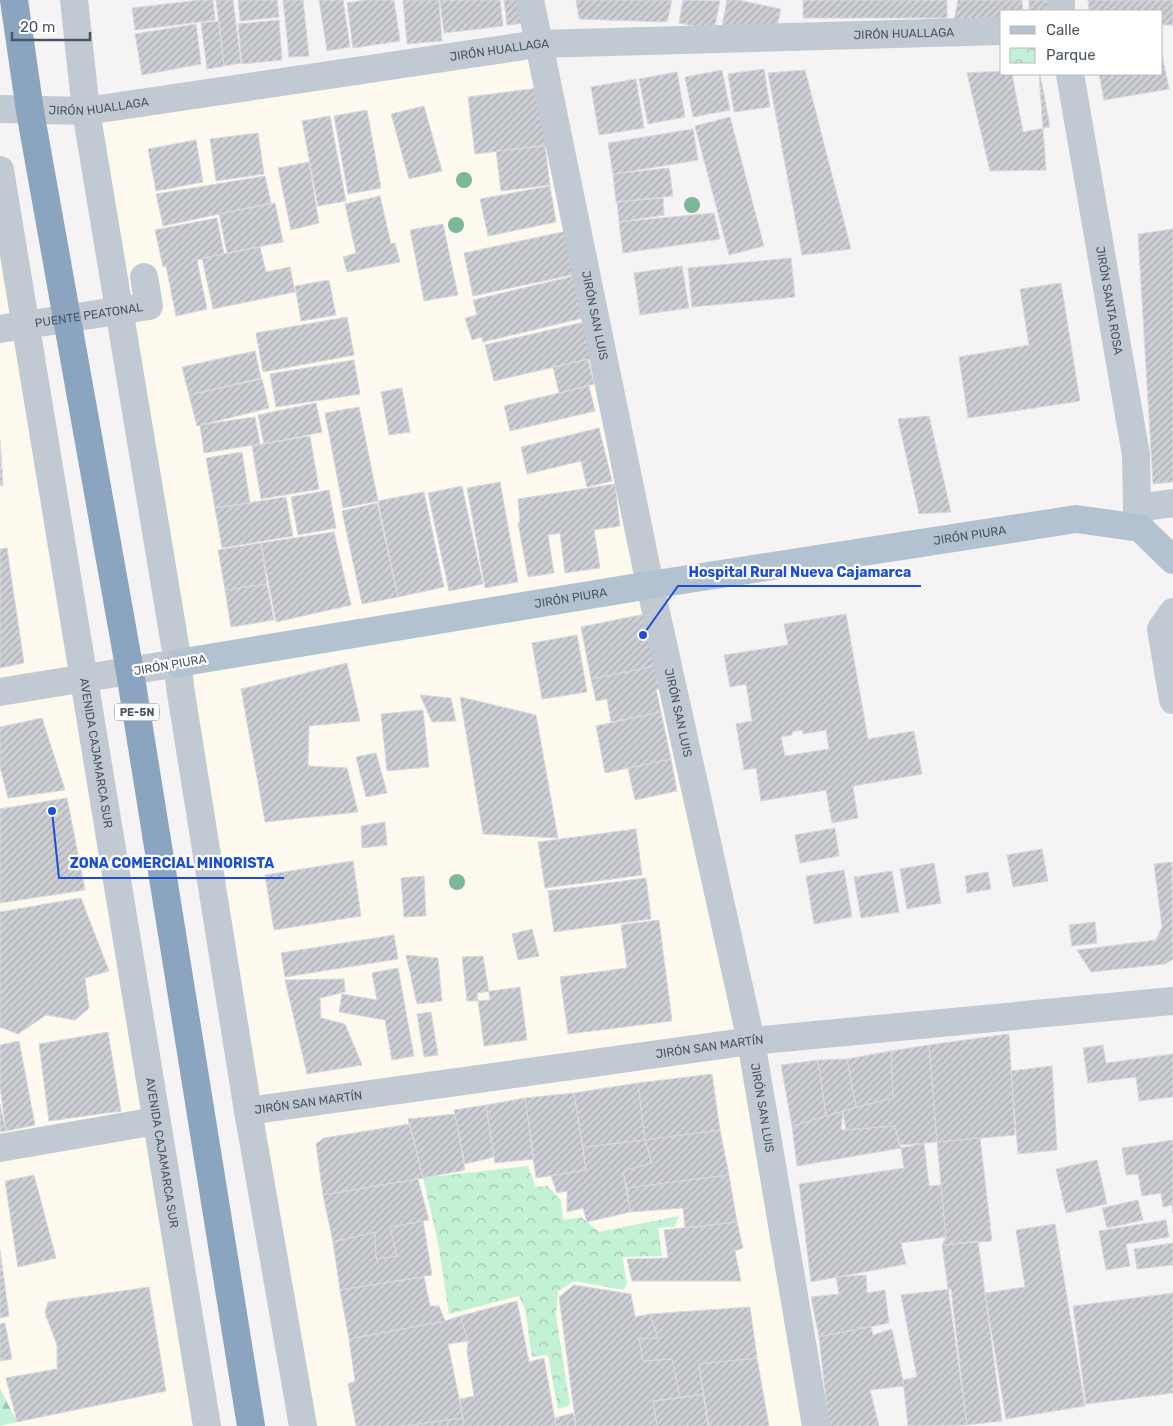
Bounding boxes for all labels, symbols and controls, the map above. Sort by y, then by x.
scale bar [12,10,90,42]
legend [1000,10,1163,75]
text: 20 m [20,18,55,36]
text: Calle [1046,21,1080,39]
street label: JIRÓN HUALLAGA [853,25,954,42]
street label: JIRÓN HUALLAGA [449,37,550,64]
text: Parque [1046,46,1096,64]
street label: JIRÓN HUALLAGA [49,95,150,118]
street label: JIRÓN SANTA ROSA [1093,245,1126,356]
street label: JIRÓN SAN LUIS [579,270,611,361]
street label: PUENTE PEATONAL [34,300,144,331]
street label: JIRÓN PIURA [932,523,1007,548]
callout: Hospital Rural Nueva Cajamarca [678,557,921,586]
text: Hospital Rural Nueva Cajamarca [689,564,911,581]
street label: JIRÓN PIURA [533,585,608,611]
street label: JIRÓN PIURA [133,652,207,678]
street label: JIRÓN SAN LUIS [662,667,695,758]
street label: AVENIDA CAJAMARCA SUR [77,677,115,829]
road number: PE-5N [114,704,160,720]
callout: ZONA COMERCIAL MINORISTA [59,849,284,878]
text: ZONA COMERCIAL MINORISTA [70,855,274,872]
street label: JIRÓN SAN MARTÍN [655,1033,764,1061]
street label: JIRÓN SAN LUIS [748,1062,777,1154]
street label: AVENIDA CAJAMARCA SUR [143,1077,181,1229]
street label: JIRÓN SAN MARTÍN [254,1088,363,1117]

